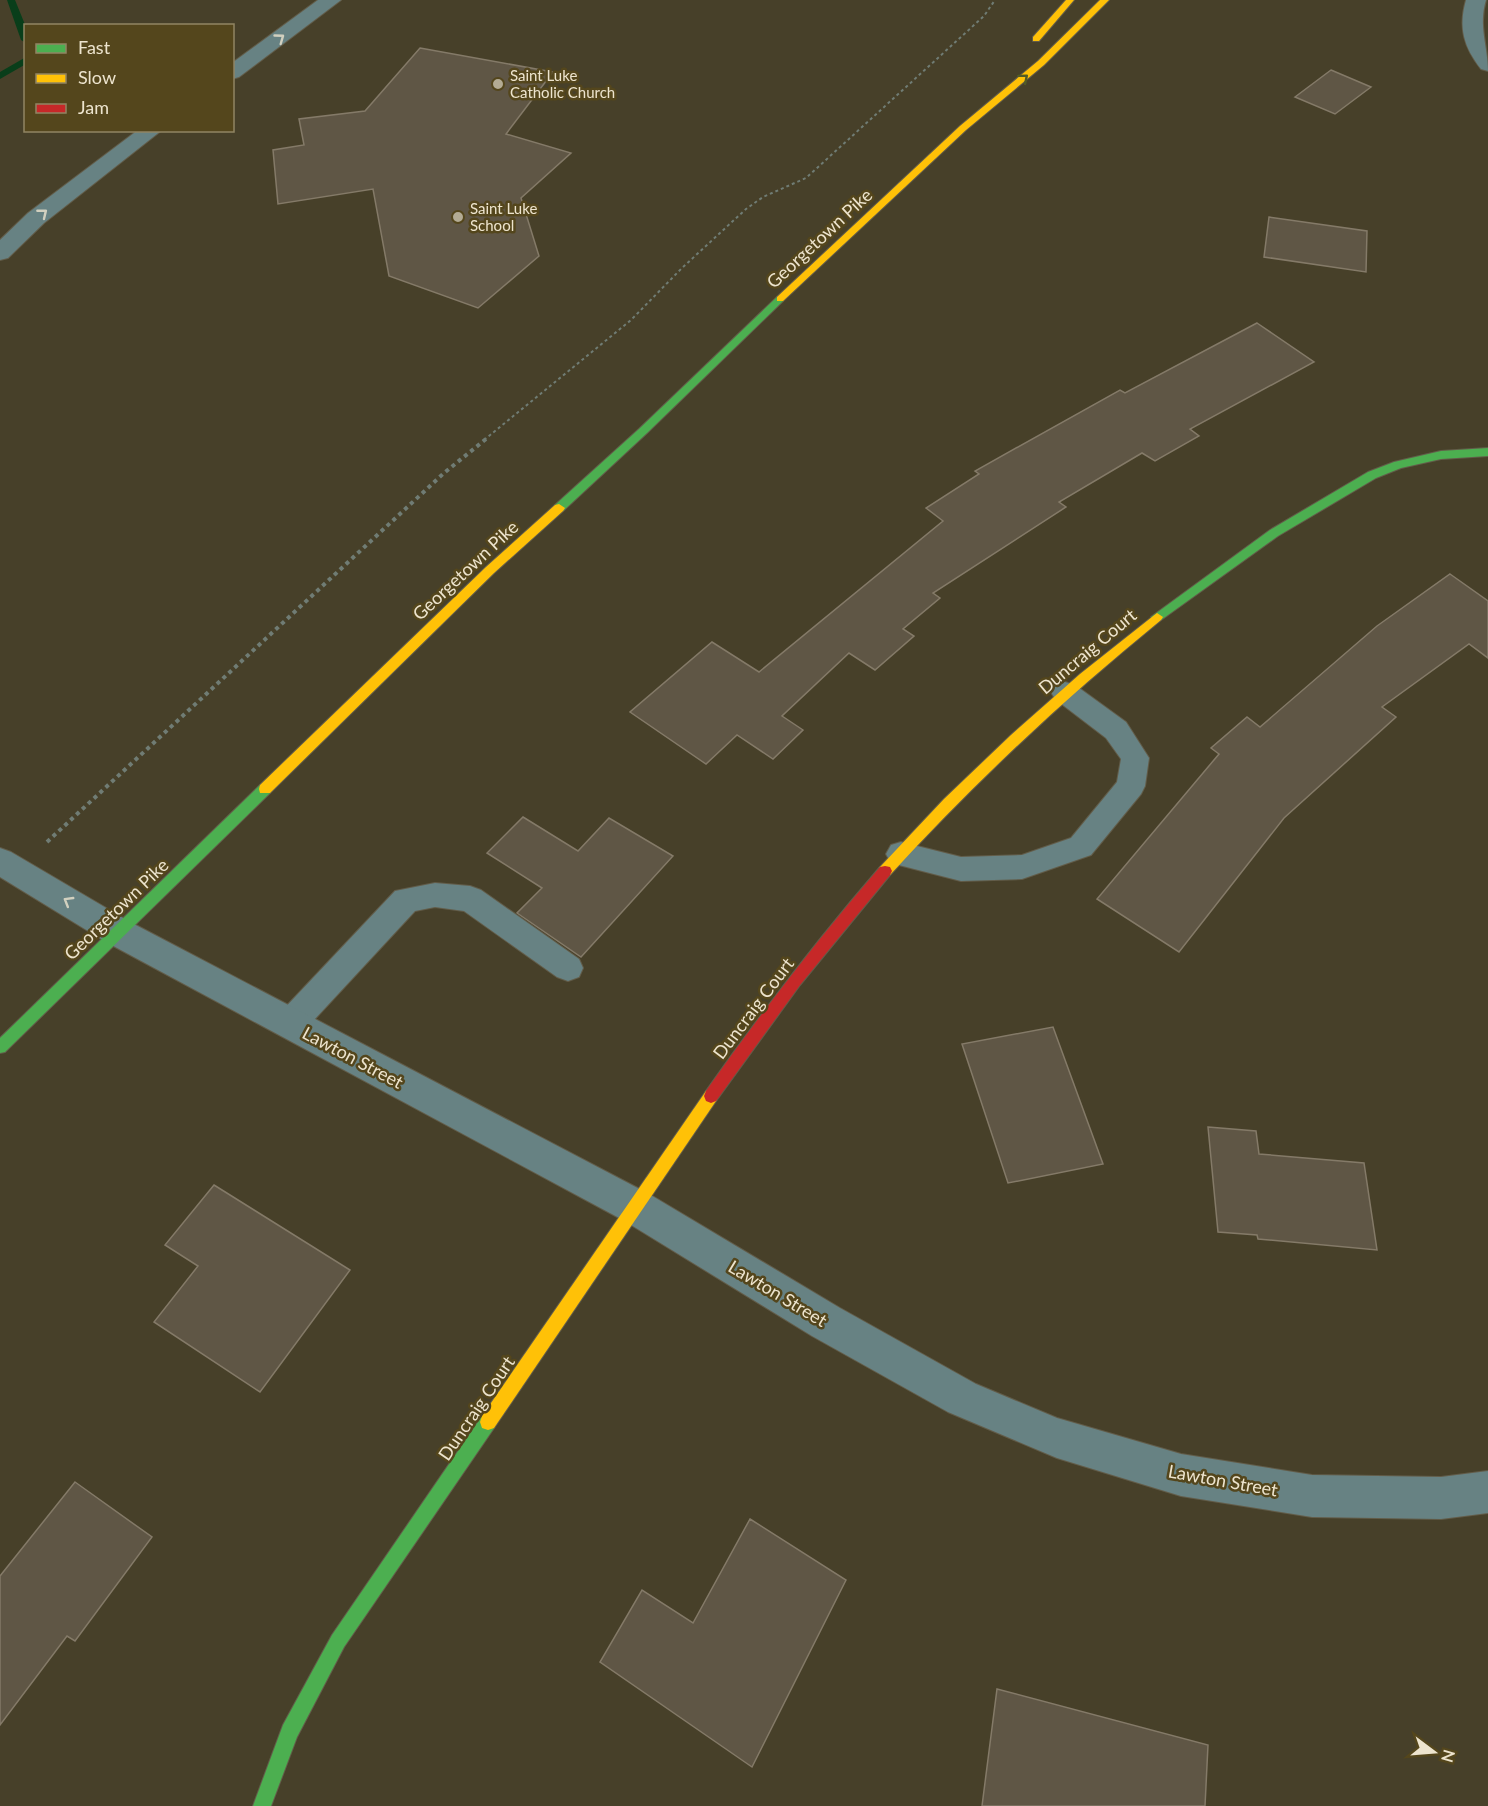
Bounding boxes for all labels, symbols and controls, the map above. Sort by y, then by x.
legend [24,24,234,132]
one-way arrow [273,35,284,46]
text: Fast [78,36,111,58]
text: Slow [78,66,116,88]
place label: Saint Luke Catholic Church [510,66,615,101]
one-way arrow [1017,74,1028,85]
marker: Saint Luke Catholic Church [491,77,505,91]
text: Jam [78,96,109,118]
street label: Georgetown Pike [762,183,876,293]
place label: Saint Luke School [470,199,537,234]
one-way arrow [36,209,47,220]
marker: Saint Luke School [451,210,465,224]
street label: Georgetown Pike [408,515,522,625]
street label: Duncraig Court [1034,603,1141,698]
street label: Georgetown Pike [59,854,173,964]
one-way arrow [64,897,74,909]
street label: Duncraig Court [708,953,799,1063]
street label: Lawton Street [299,1021,408,1093]
street label: Lawton Street [725,1255,832,1331]
street label: Duncraig Court [433,1351,519,1464]
street label: Lawton Street [1166,1460,1280,1501]
north arrow [1404,1722,1464,1782]
text: N [1438,1748,1460,1765]

